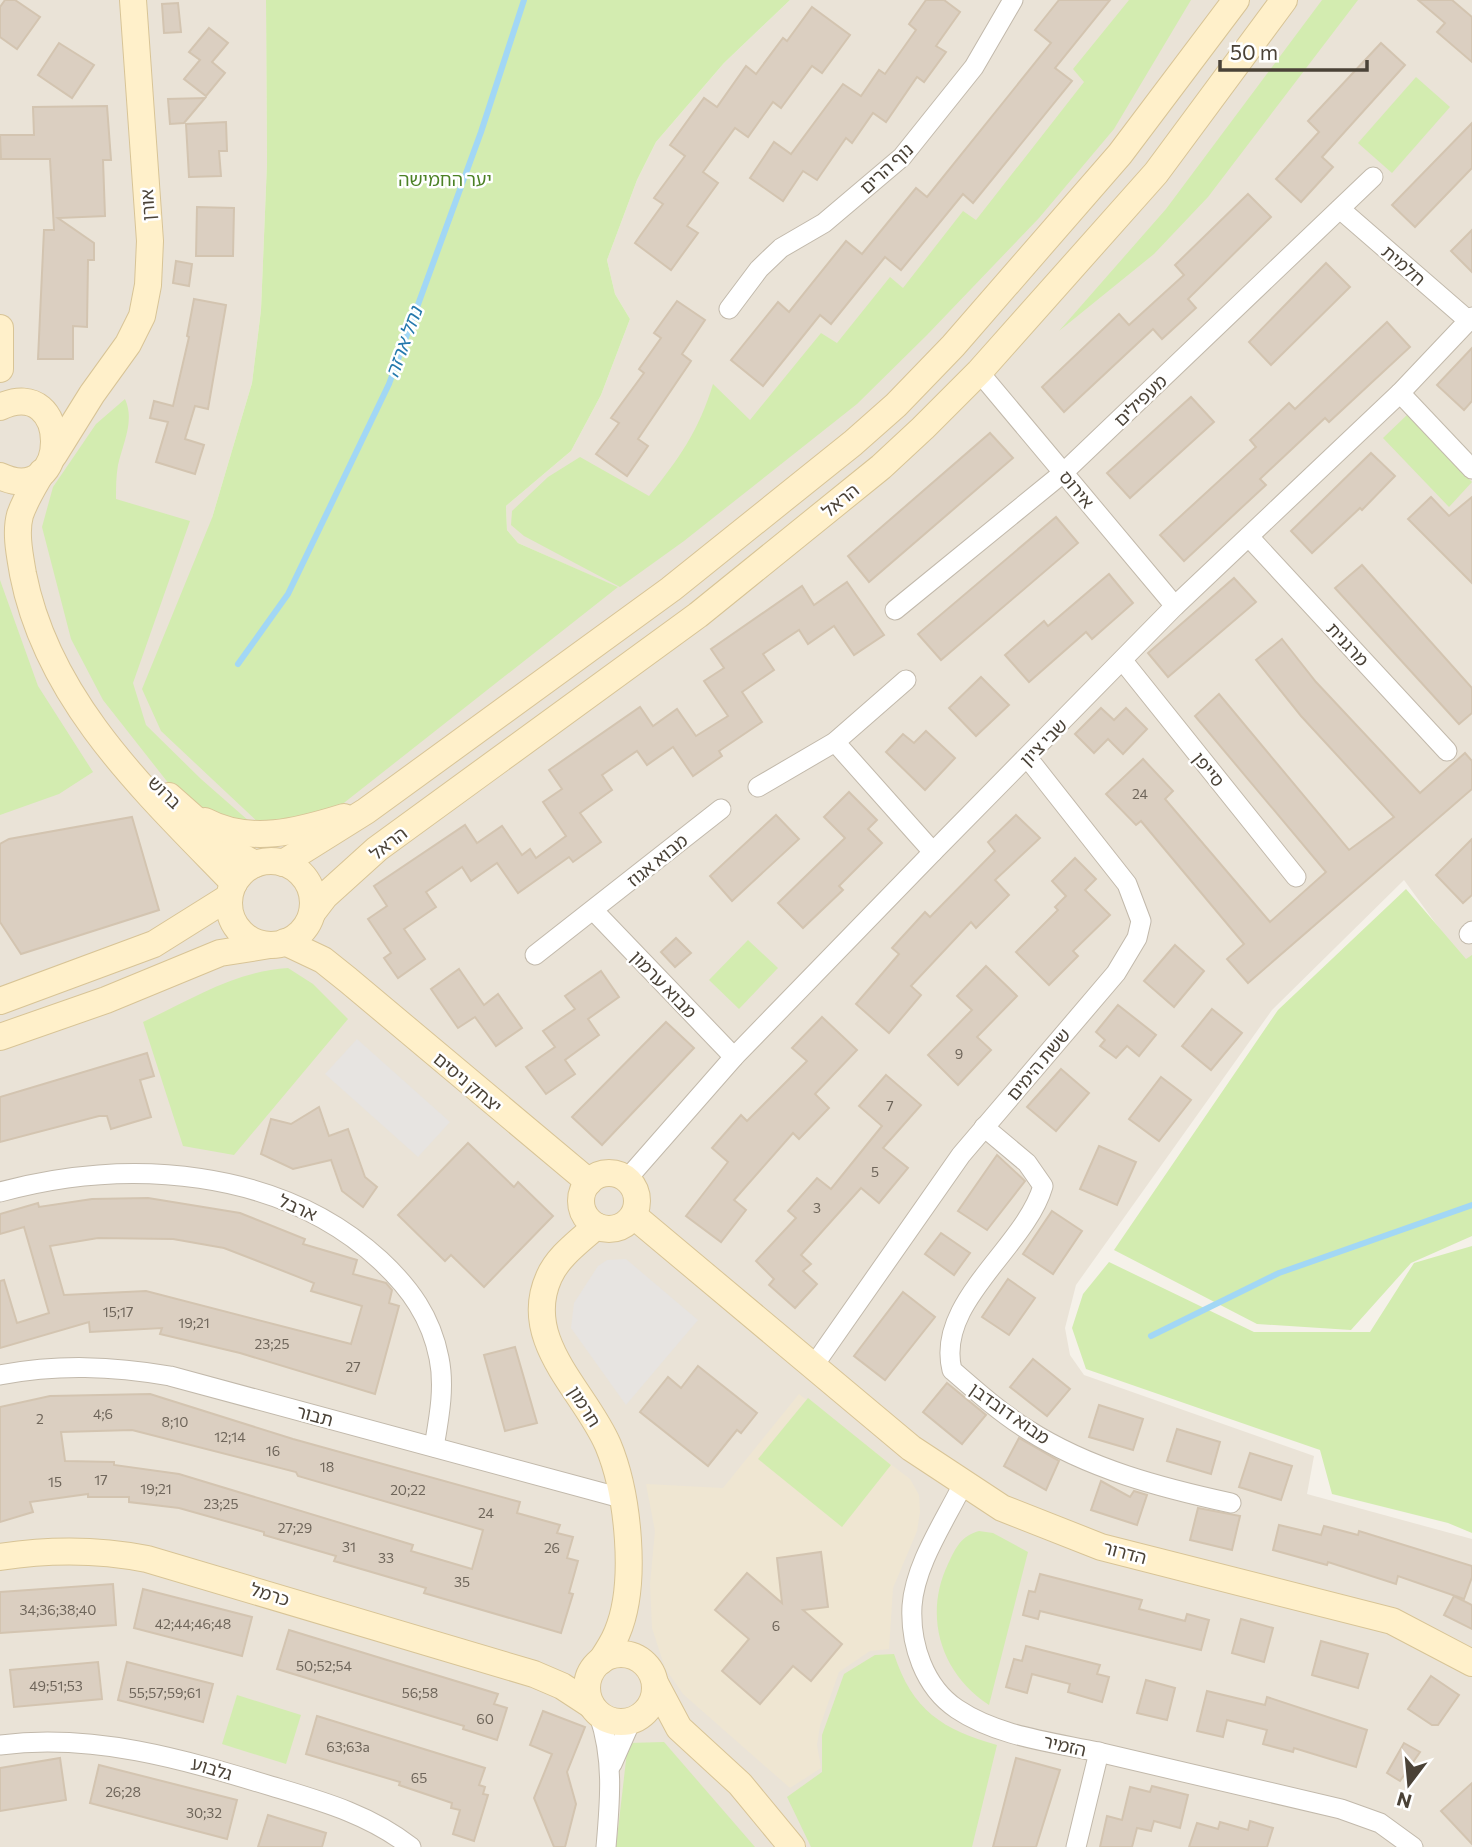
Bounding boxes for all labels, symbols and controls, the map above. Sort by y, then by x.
scale bar [1220,28,1367,72]
text: 50 m [1230,39,1278,64]
street label: נוף הרים [855,138,917,198]
park label: יער החמישה [398,168,492,190]
street label: אורן [135,188,159,222]
street label: חלמית [1378,240,1430,290]
water label: נחל ארזה [380,302,427,380]
street label: מעפילים [1109,369,1171,431]
street label: אירוס [1055,466,1099,512]
street label: הראל [817,478,863,522]
street label: מרגנית [1322,618,1374,671]
street label: שבי ציון [1015,714,1071,770]
street label: סייפן [1188,747,1230,791]
street label: ברוש [144,771,186,813]
house number: 24 [1132,785,1149,802]
street label: הראל [365,822,411,864]
street label: מבוא אגוז [622,829,692,891]
street label: מבוא ערמון [626,946,702,1023]
street label: ששת הימים [1001,1023,1075,1105]
house number: 9 [955,1045,963,1062]
street label: יצחק ניסים [429,1047,507,1117]
house number: 7 [886,1097,894,1114]
house number: 5 [871,1163,879,1180]
street label: ארבל [275,1189,321,1225]
house number: 3 [813,1199,821,1216]
house number: 15;17 [103,1303,133,1320]
house number: 19;21 [178,1314,210,1331]
house number: 23;25 [255,1335,289,1352]
house number: 27 [345,1358,361,1375]
street label: מבוא דובדבן [966,1377,1054,1449]
street label: חרמון [564,1381,606,1431]
street label: תבור [294,1400,336,1430]
house number: 4;6 [93,1405,113,1422]
house number: 2 [36,1410,44,1427]
house number: 8;10 [162,1413,188,1430]
house number: 12;14 [214,1428,246,1445]
house number: 16 [266,1442,280,1459]
house number: 18 [320,1458,334,1475]
house number: 17 [94,1471,108,1488]
house number: 15 [48,1473,62,1490]
house number: 19;21 [140,1480,172,1497]
house number: 20;22 [390,1481,426,1498]
house number: 23;25 [204,1495,238,1512]
house number: 24 [478,1504,495,1521]
house number: 27;29 [278,1519,312,1536]
street label: הדרור [1101,1536,1149,1568]
house number: 31 [342,1538,356,1555]
house number: 26 [544,1539,560,1556]
house number: 33 [378,1549,394,1566]
house number: 35 [454,1573,470,1590]
street label: כרמל [248,1578,292,1610]
house number: 34;36;38;40 [20,1601,96,1618]
house number: 42;44;46;48 [155,1615,231,1632]
house number: 6 [772,1617,780,1634]
house number: 50;52;54 [296,1657,353,1674]
house number: 49;51;53 [29,1677,83,1694]
house number: 55;57;59;61 [129,1684,201,1701]
house number: 56;58 [402,1684,438,1701]
house number: 60 [476,1710,494,1727]
street label: הזמיר [1041,1729,1089,1761]
house number: 63;63a [326,1738,370,1755]
north arrow [1374,1749,1444,1819]
street label: גלבוע [189,1751,235,1785]
house number: 65 [411,1769,427,1786]
house number: 26;28 [105,1783,141,1800]
text: N [1394,1788,1414,1814]
house number: 30;32 [186,1804,222,1821]

